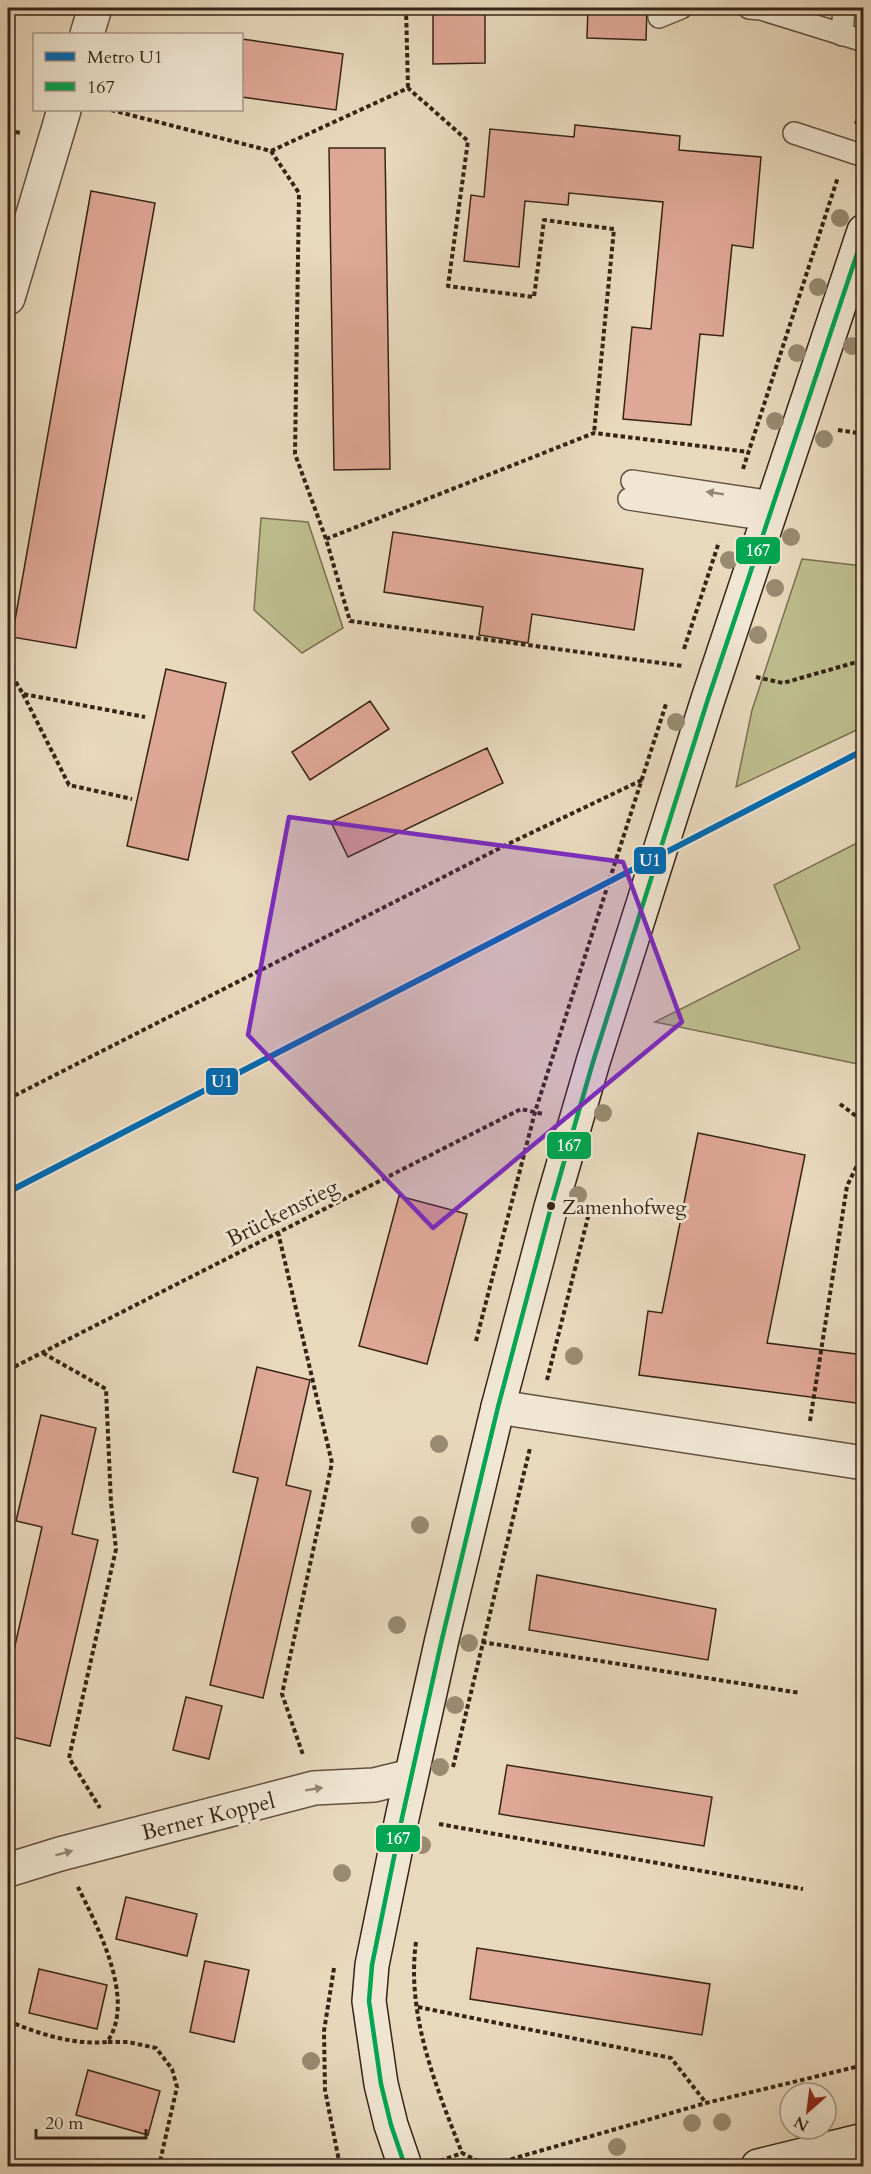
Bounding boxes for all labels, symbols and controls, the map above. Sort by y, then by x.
legend [33,33,243,111]
text: Metro U1 [87,45,163,70]
text: 167 [87,75,115,100]
one-way arrow [706,489,725,498]
line badge: 167 [735,536,781,565]
text: 167 [746,540,770,562]
line badge: U1 [633,846,667,875]
text: U1 [639,850,661,872]
line badge: U1 [205,1067,239,1096]
text: U1 [211,1071,233,1093]
line badge: 167 [546,1131,592,1160]
text: 167 [557,1135,581,1157]
street label: Brückenstieg [221,1171,344,1254]
place label: Zamenhofweg [562,1194,687,1221]
marker: Zamenhofweg [545,1200,557,1212]
one-way arrow [304,1785,323,1794]
street label: Berner Koppel [138,1786,279,1848]
line badge: 167 [375,1824,421,1853]
text: 167 [386,1828,410,1850]
one-way arrow [55,1848,73,1857]
north arrow [778,2081,838,2141]
scale bar [36,2102,146,2140]
text: N [790,2110,813,2136]
text: 20 m [45,2111,84,2136]

